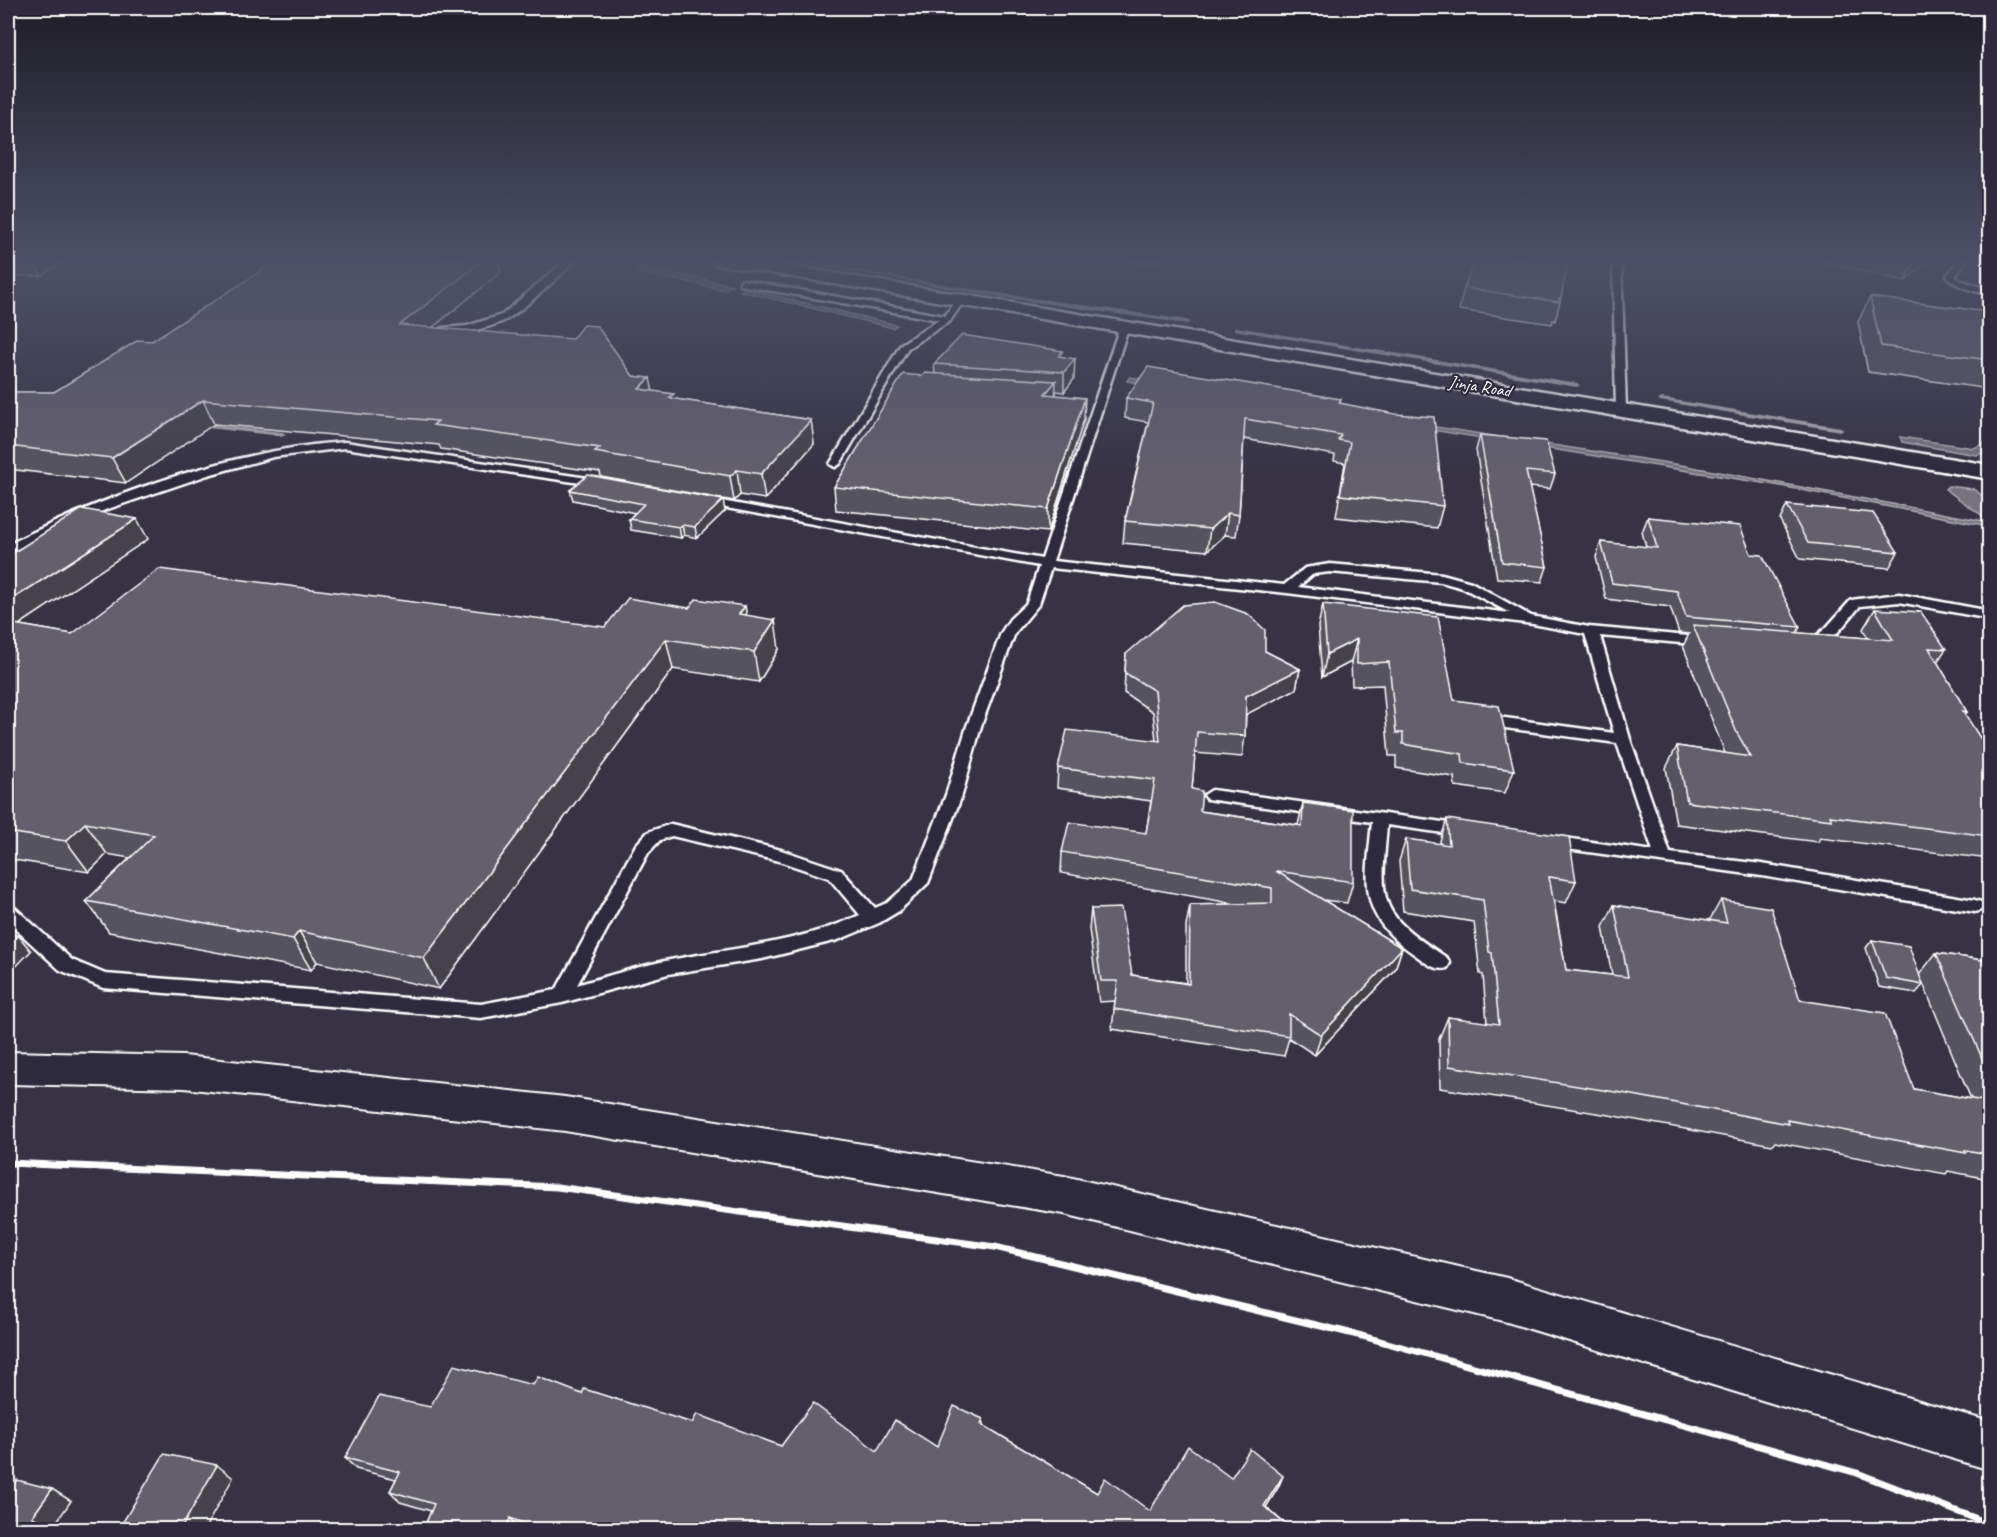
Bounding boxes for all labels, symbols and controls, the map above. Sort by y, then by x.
street label: Jinja Road [1446,370,1516,402]

